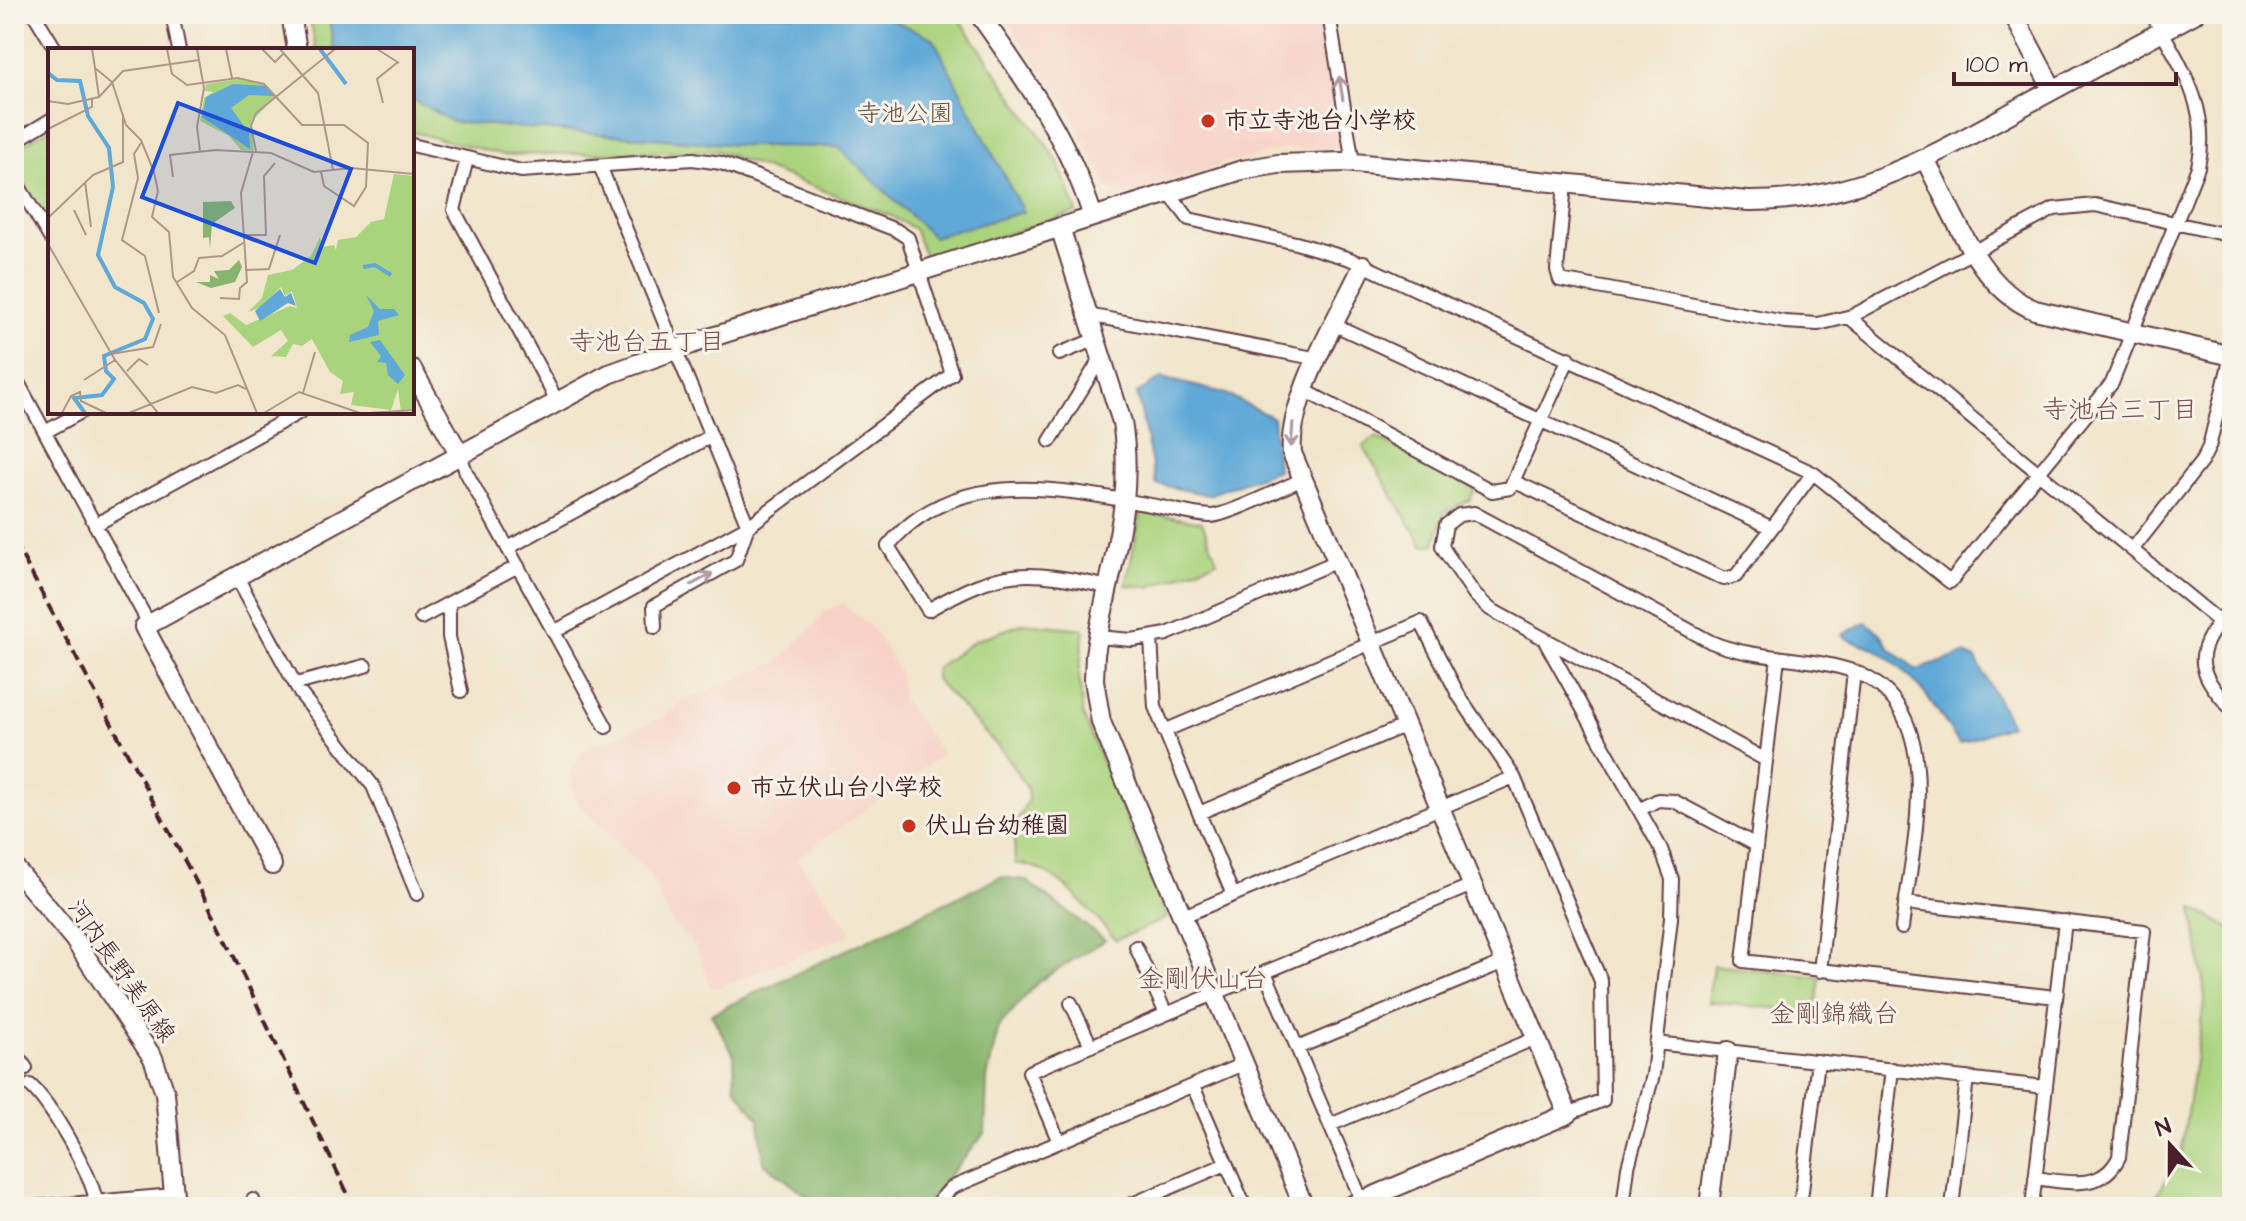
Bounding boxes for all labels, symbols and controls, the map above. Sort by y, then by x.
scale bar [1954,36,2176,86]
inset map [48,48,414,414]
text: 100 m [1966,48,2028,82]
one-way arrow [1333,76,1348,102]
park label: 寺池公園 [857,97,953,131]
place label: 市立寺池台小学校 [1224,104,1416,138]
marker: 市立寺池台小学校 [1199,112,1217,130]
district label: 寺池台五丁目 [569,324,725,360]
district label: 寺池台三丁目 [2042,392,2198,428]
one-way arrow [1284,421,1299,448]
one-way arrow [690,571,713,587]
place label: 市立伏山台小学校 [750,771,942,805]
marker: 市立伏山台小学校 [725,779,743,797]
place label: 伏山台幼稚園 [925,809,1069,843]
marker: 伏山台幼稚園 [900,817,918,835]
street label: 河内長野美原線 [59,892,183,1050]
district label: 金剛伏山台 [1138,961,1268,997]
district label: 金剛錦織台 [1769,996,1899,1032]
north arrow [2130,1105,2210,1185]
text: N [2151,1111,2176,1145]

